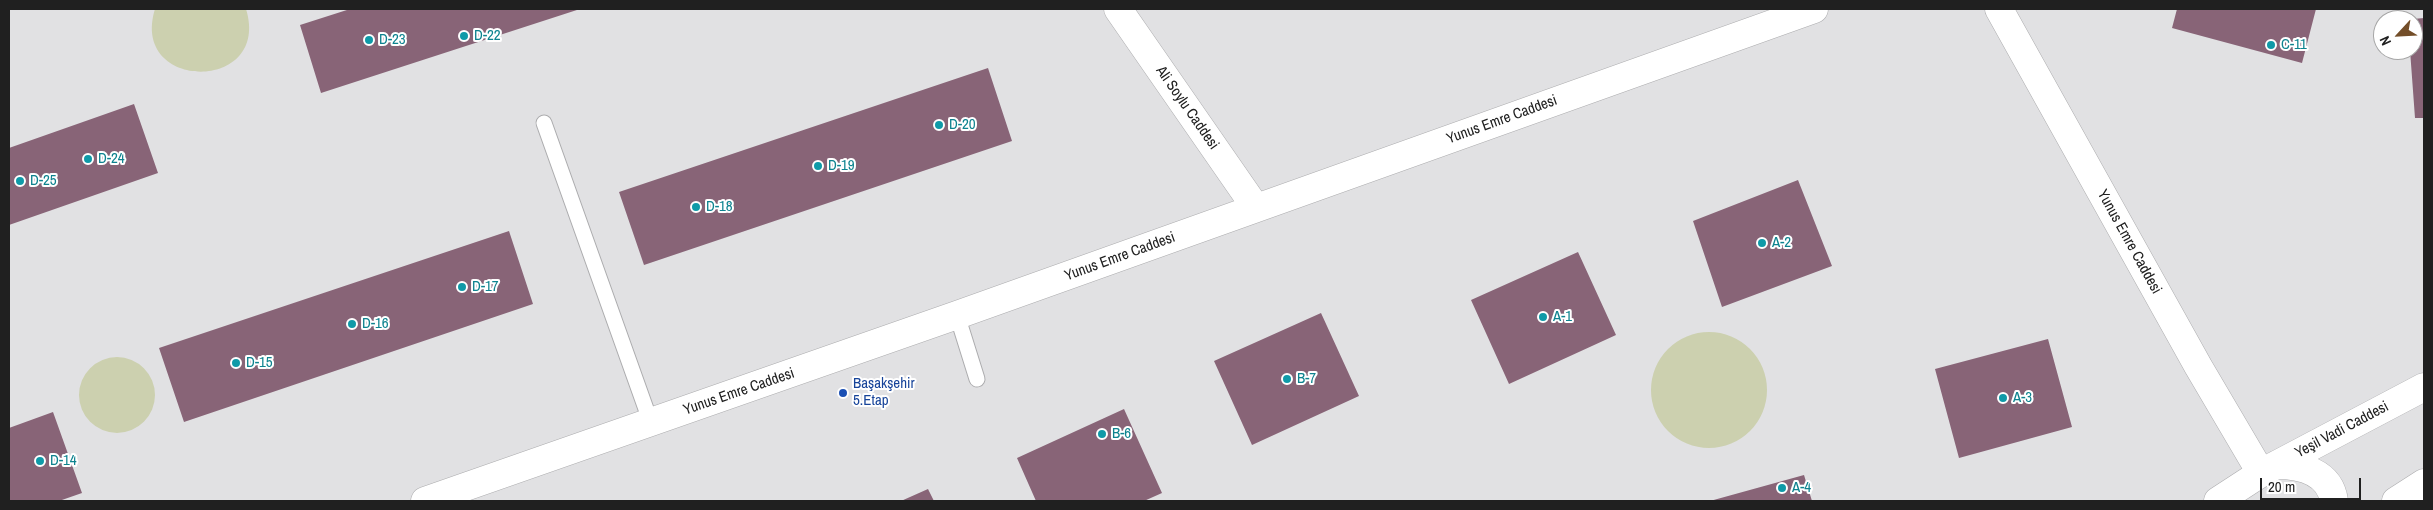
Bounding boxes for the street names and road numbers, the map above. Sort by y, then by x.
street label: Ali Soylu Caddesi [1152,63,1222,153]
street label: Yunus Emre Caddesi [1444,92,1560,148]
street label: Yunus Emre Caddesi [2093,187,2165,297]
street label: Yunus Emre Caddesi [1062,229,1178,285]
street label: Yunus Emre Caddesi [681,365,797,419]
street label: Yeşil Vadi Caddesi [2292,398,2392,462]

